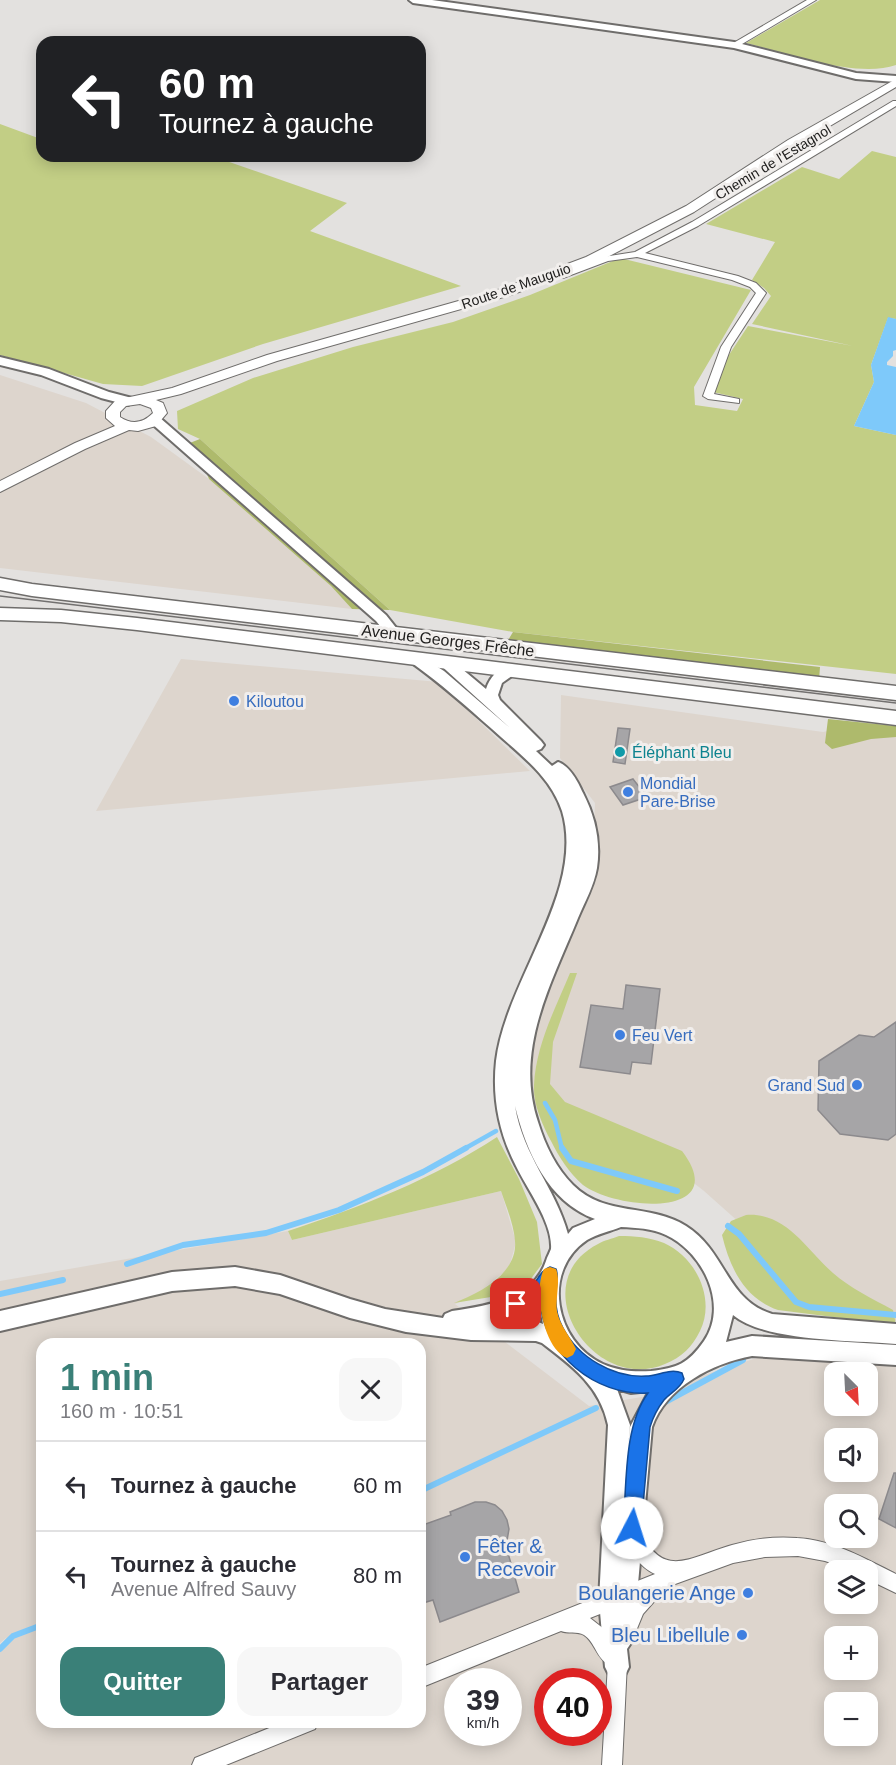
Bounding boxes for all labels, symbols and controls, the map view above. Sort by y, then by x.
icon: left [60,60,138,138]
text: 60 m [159,60,255,107]
text: Tournez à gauche [159,109,374,139]
street label: Chemin de l'Estagnol [712,121,834,203]
street label: Route de Mauguio [459,260,573,312]
street label: Avenue Georges Frêche [361,621,535,660]
place label: Kiloutou [246,693,304,710]
marker: Kiloutou [227,694,241,708]
place label: Éléphant Bleu [632,743,732,761]
marker: Éléphant Bleu [613,745,627,759]
place label: Mondial Pare-Brise [640,775,716,810]
marker: Mondial Pare-Brise [621,785,635,799]
place label: Feu Vert [632,1027,693,1044]
marker: Feu Vert [613,1028,627,1042]
place label: Grand Sud [768,1077,845,1094]
marker: Grand Sud [850,1078,864,1092]
pin [490,1278,541,1329]
icon: arrive [499,1287,532,1320]
text: 1 min [60,1357,154,1398]
button: close [339,1358,402,1421]
north arrow [824,1362,878,1416]
map controls [824,1362,878,1746]
text: 160 m · 10:51 [60,1400,183,1422]
button: sound [824,1428,878,1482]
icon: left [60,1470,93,1503]
text: Tournez à gauche [111,1473,296,1498]
text: 60 m [353,1473,402,1498]
button: search [824,1494,878,1548]
position arrow [600,1496,664,1560]
place label: Fêter & Recevoir [477,1535,556,1580]
marker: Fêter & Recevoir [458,1550,472,1564]
text: Tournez à gauche [111,1552,296,1577]
icon: left [60,1560,93,1593]
button: layers [824,1560,878,1614]
text: 80 m [353,1563,402,1588]
text: Avenue Alfred Sauvy [111,1578,296,1600]
place label: Boulangerie Ange [578,1582,736,1604]
marker: Boulangerie Ange [741,1586,755,1600]
place label: Bleu Libellule [611,1624,730,1646]
button: + [824,1626,878,1680]
marker: Bleu Libellule [735,1628,749,1642]
button: Quitter [60,1647,225,1716]
button: Partager [237,1647,402,1716]
speed limit sign: 40 [534,1668,612,1746]
text: 39 [466,1683,500,1716]
button: − [824,1692,878,1746]
text: km/h [467,1714,499,1731]

